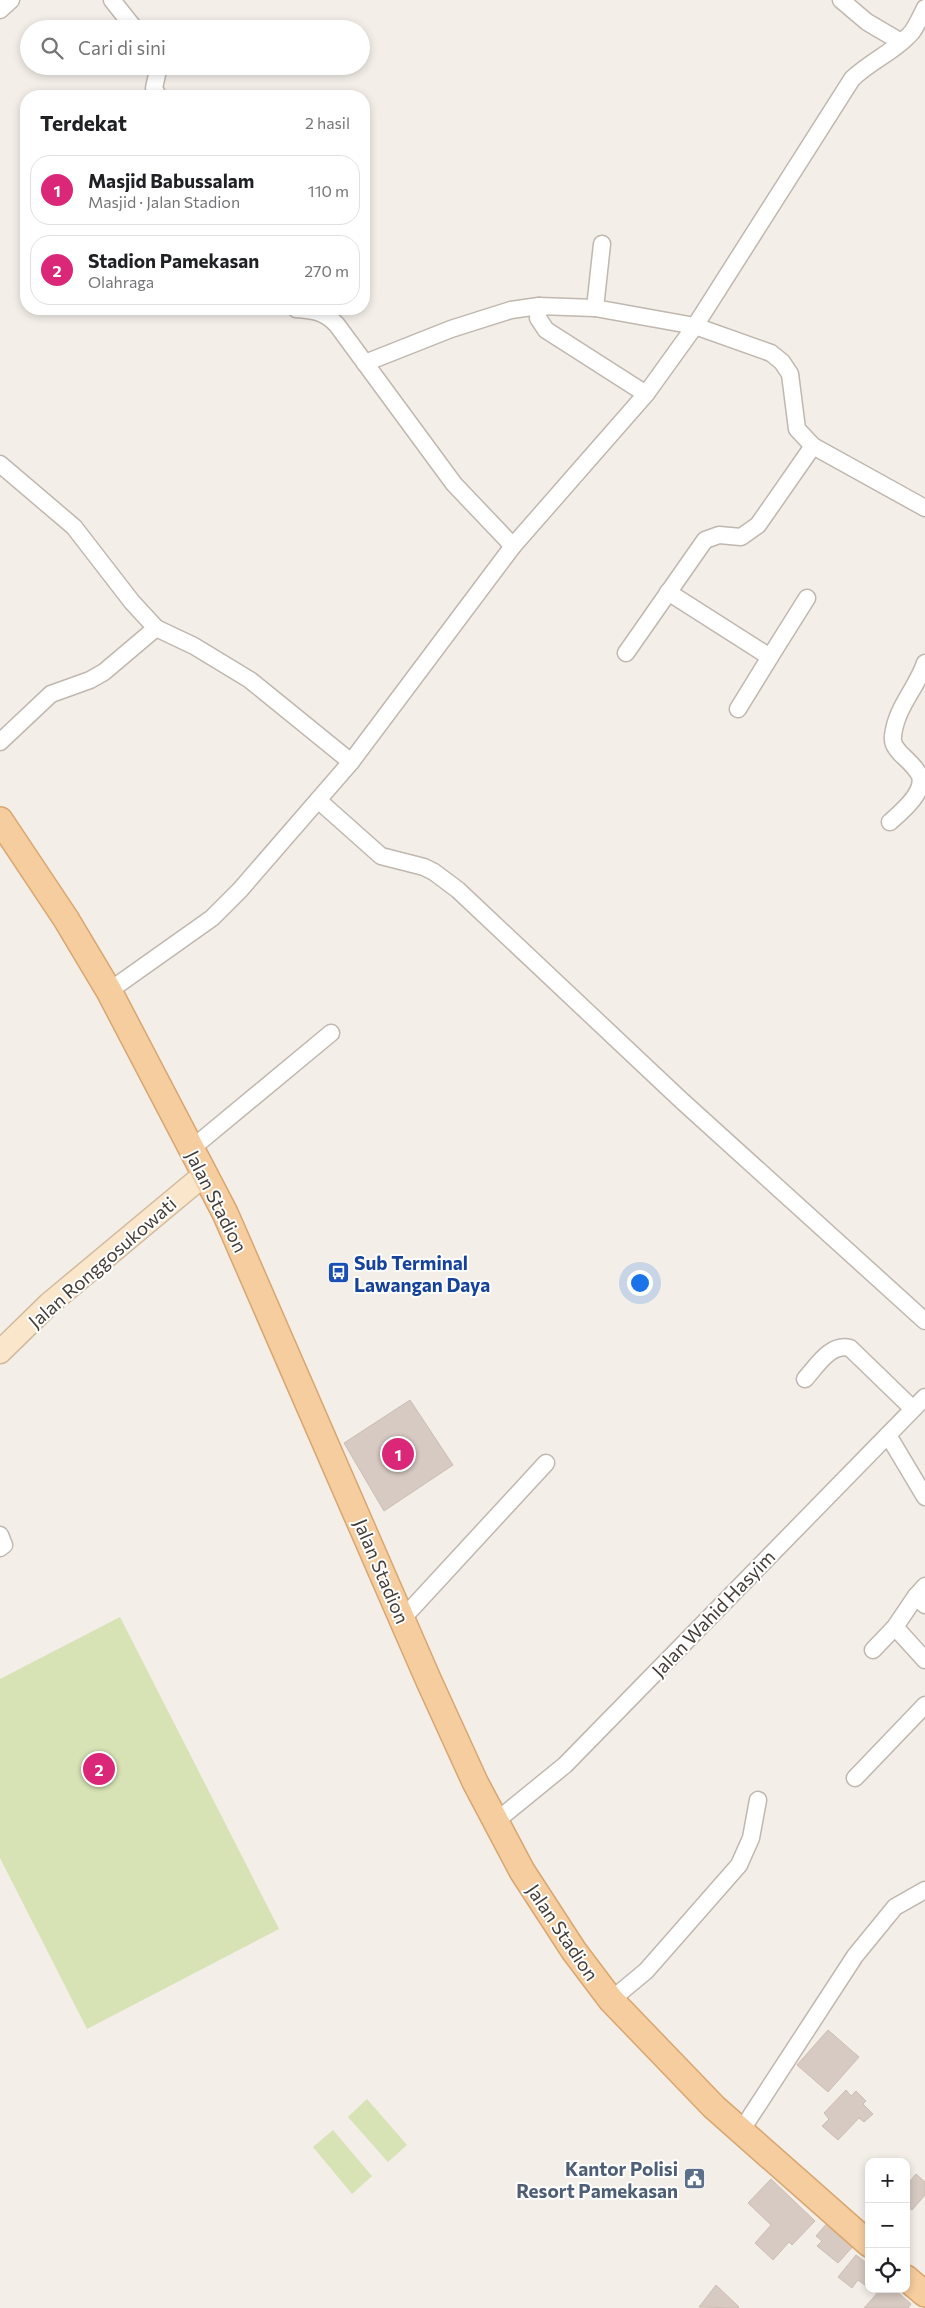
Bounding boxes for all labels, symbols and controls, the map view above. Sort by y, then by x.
search box [20,20,370,75]
icon: search [38,34,66,62]
text: Cari di sini [78,36,166,59]
text: Terdekat [40,110,127,135]
text: 2 hasil [305,113,350,132]
text: Masjid Babussalam [88,169,254,192]
text: 1 [53,181,61,200]
text: 110 m [308,181,349,200]
text: Masjid · Jalan Stadion [88,192,240,211]
text: Stadion Pamekasan [88,249,259,272]
text: 2 [52,261,62,280]
text: 270 m [304,261,349,280]
text: Olahraga [88,272,154,291]
street label: Jalan Stadion [181,1146,253,1256]
street label: Jalan Ronggosukowati [23,1192,181,1332]
place label: Sub Terminal Lawangan Daya [354,1251,490,1296]
bus stop icon: Sub Terminal Lawangan Daya [326,1261,350,1285]
your location [627,1270,653,1296]
pin: 1 [382,1435,414,1473]
street label: Jalan Stadion [350,1515,414,1627]
street label: Jalan Wahid Hasyim [647,1545,779,1681]
pin: 2 [83,1750,115,1788]
street label: Jalan Stadion [522,1879,604,1985]
place label: Kantor Polisi Resort Pamekasan [516,2157,678,2202]
map controls [865,2158,910,2293]
button: + [865,2158,910,2203]
public building icon: Kantor Polisi Resort Pamekasan [682,2167,706,2191]
button: − [865,2203,910,2248]
button: locate [865,2248,910,2293]

